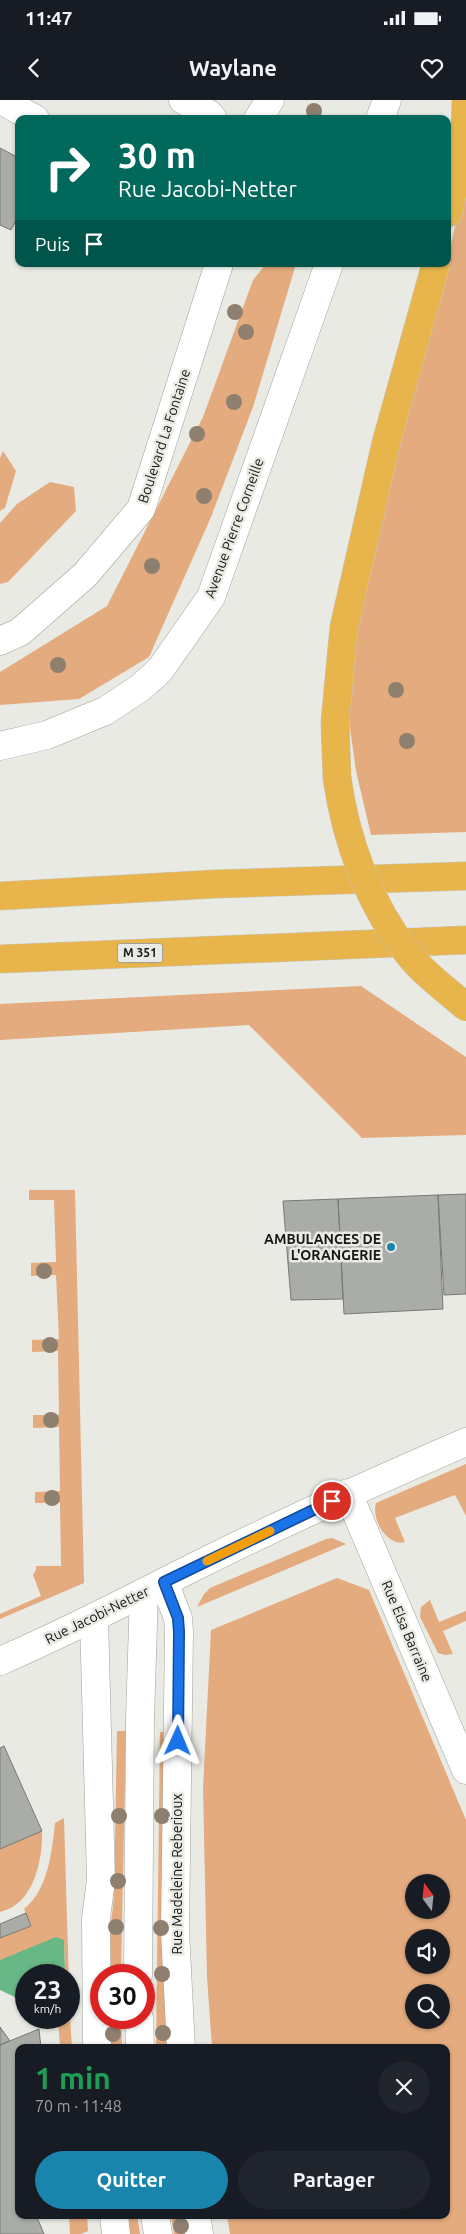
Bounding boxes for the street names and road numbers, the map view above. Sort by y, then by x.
street label: Boulevard La Fontaine [135,367,193,505]
street label: Avenue Pierre Corneille [201,456,267,600]
road number: M 351 [118,944,162,962]
street label: Rue Elsa Barraine [378,1578,436,1684]
street label: Rue Jacobi-Netter [42,1583,152,1647]
street label: Rue Madeleine Reberioux [169,1794,185,1954]

